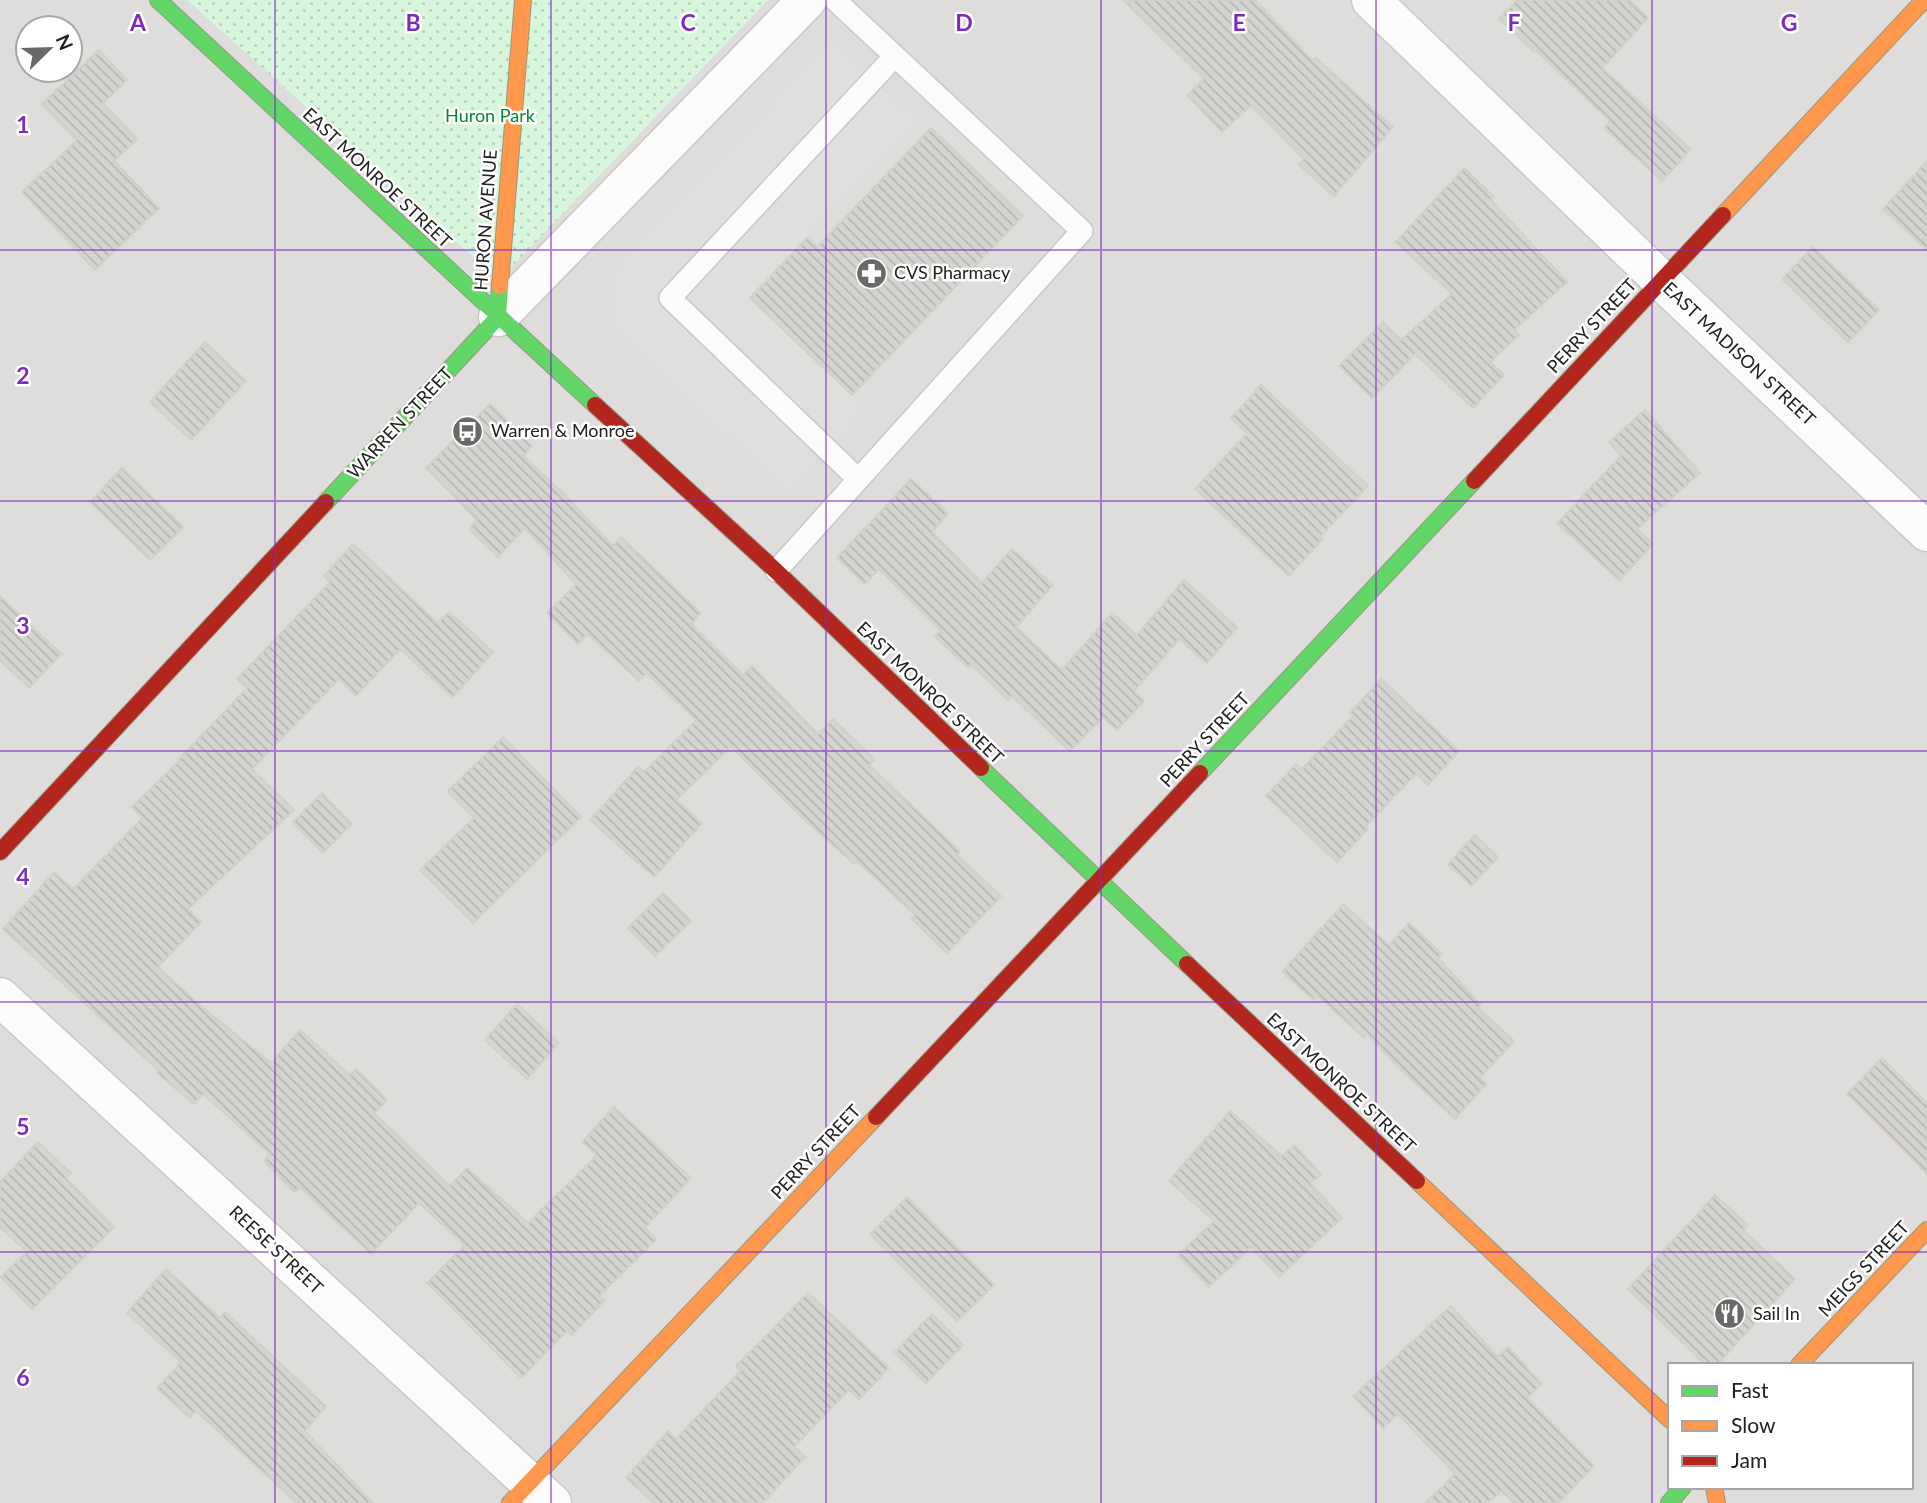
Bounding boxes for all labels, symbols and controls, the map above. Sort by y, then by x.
text: A [129,8,147,36]
text: B [405,8,421,36]
text: C [680,8,696,36]
text: D [955,8,973,36]
text: E [1232,8,1246,36]
text: F [1507,8,1521,36]
text: G [1781,8,1797,36]
north arrow [14,14,84,84]
text: N [52,31,79,53]
street label: EAST MONROE STREET [299,103,457,252]
park label: Huron Park [445,104,536,126]
text: 1 [16,110,30,138]
street label: HURON AVENUE [469,149,501,291]
pharmacy icon: CVS Pharmacy [854,256,888,290]
place label: CVS Pharmacy [894,261,1011,283]
street label: PERRY STREET [1542,273,1641,377]
street label: EAST MADISON STREET [1659,277,1821,430]
text: 2 [16,361,30,389]
street label: WARREN STREET [342,362,457,483]
bus stop icon: Warren & Monroe [451,414,485,448]
place label: Warren & Monroe [491,419,634,441]
text: 3 [16,611,30,639]
street label: EAST MONROE STREET [853,616,1009,768]
street label: PERRY STREET [1155,687,1254,791]
text: 4 [16,862,30,890]
street label: EAST MONROE STREET [1263,1008,1421,1157]
street label: PERRY STREET [766,1099,865,1203]
text: 5 [16,1112,30,1140]
street label: REESE STREET [225,1200,328,1298]
street label: MEIGS STREET [1813,1216,1913,1321]
restaurant icon: Sail In [1713,1297,1747,1331]
place label: Sail In [1753,1302,1800,1324]
text: 6 [16,1363,30,1391]
legend [1668,1363,1913,1489]
text: Fast [1731,1377,1769,1402]
text: Slow [1731,1412,1776,1437]
text: Jam [1731,1447,1767,1472]

